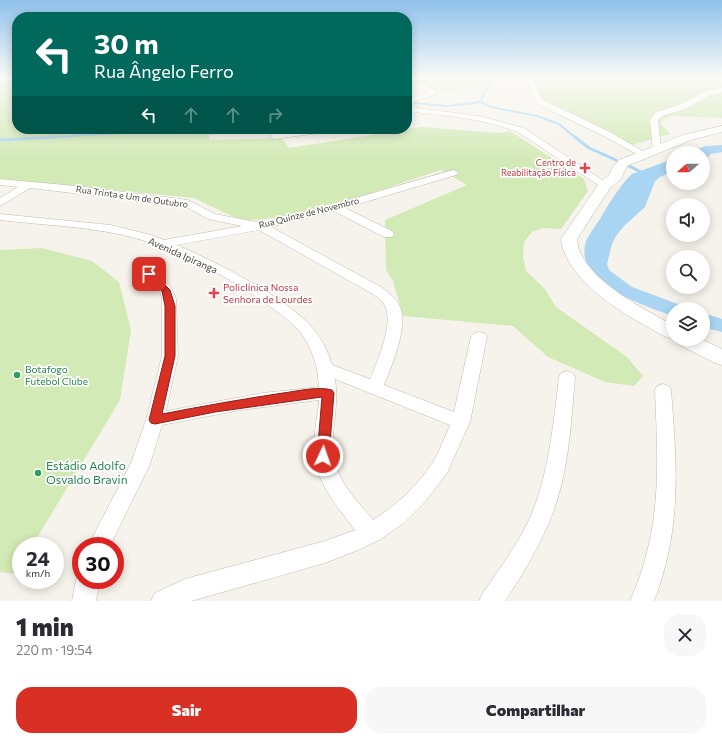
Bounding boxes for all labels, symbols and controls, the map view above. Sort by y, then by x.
text: 30 m [94,26,159,60]
icon: left [28,28,80,80]
text: Rua Ângelo Ferro [94,60,234,82]
icon: left [138,104,160,126]
icon: ahead [180,104,202,126]
icon: ahead [222,104,244,126]
icon: right [264,104,286,126]
north arrow [666,146,710,190]
map controls [666,146,710,346]
place label: Centro de Reabilitação Física [501,157,576,178]
marker: Centro de Reabilitação Física [579,162,591,174]
street label: Rua Trinta e Um de Outubro [75,183,189,210]
street label: Rua Quinze de Novembro [258,195,360,230]
button: sound [666,198,710,242]
street label: Avenida Ipiranga [146,234,220,276]
button: search [666,250,710,294]
pin [132,257,166,291]
icon: arrive [138,263,160,285]
place label: Policlínica Nossa Senhora de Lourdes [223,281,313,305]
marker: Policlínica Nossa Senhora de Lourdes [208,287,220,299]
button: layers [666,302,710,346]
place label: Botafogo Futebol Clube [25,363,88,387]
marker: Botafogo Futebol Clube [12,370,22,380]
position arrow [302,435,344,477]
place label: Estádio Adolfo Osvaldo Bravin [46,458,128,486]
marker: Estádio Adolfo Osvaldo Bravin [33,468,43,478]
speed limit sign: 30 [72,537,124,589]
text: 24 [26,546,50,570]
text: km/h [26,567,50,579]
text: 1 min [16,612,74,641]
button: close [664,614,706,656]
text: 220 m · 19:54 [16,642,93,658]
button: Sair [16,687,357,733]
button: Compartilhar [365,687,706,733]

